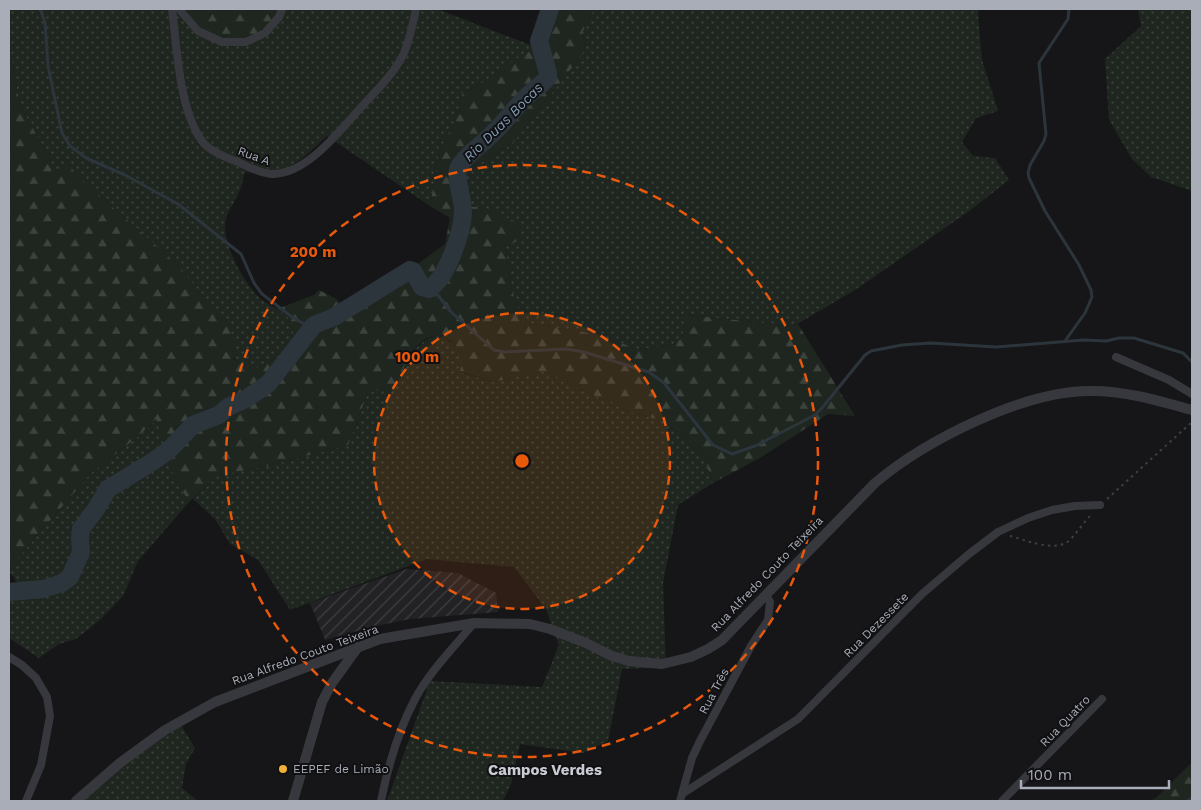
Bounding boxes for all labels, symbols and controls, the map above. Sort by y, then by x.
water label: Rio Duas Bocas [460,79,546,165]
street label: Rua A [236,144,272,168]
text: 200 m [290,243,336,261]
text: 100 m [395,348,439,366]
centre of rings [513,452,531,470]
street label: Rua Alfredo Couto Teixeira [708,513,826,635]
street label: Rua Dezessete [841,590,911,660]
street label: Rua Alfredo Couto Teixeira [230,622,380,688]
street label: Rua Três [696,666,732,716]
street label: Rua Quatro [1037,692,1093,750]
scale bar [1021,758,1168,790]
district label: Campos Verdes [488,761,602,779]
place label: EEPEF de Limão [293,762,389,776]
marker: EEPEF de Limão [277,763,289,775]
text: 100 m [1028,766,1072,784]

